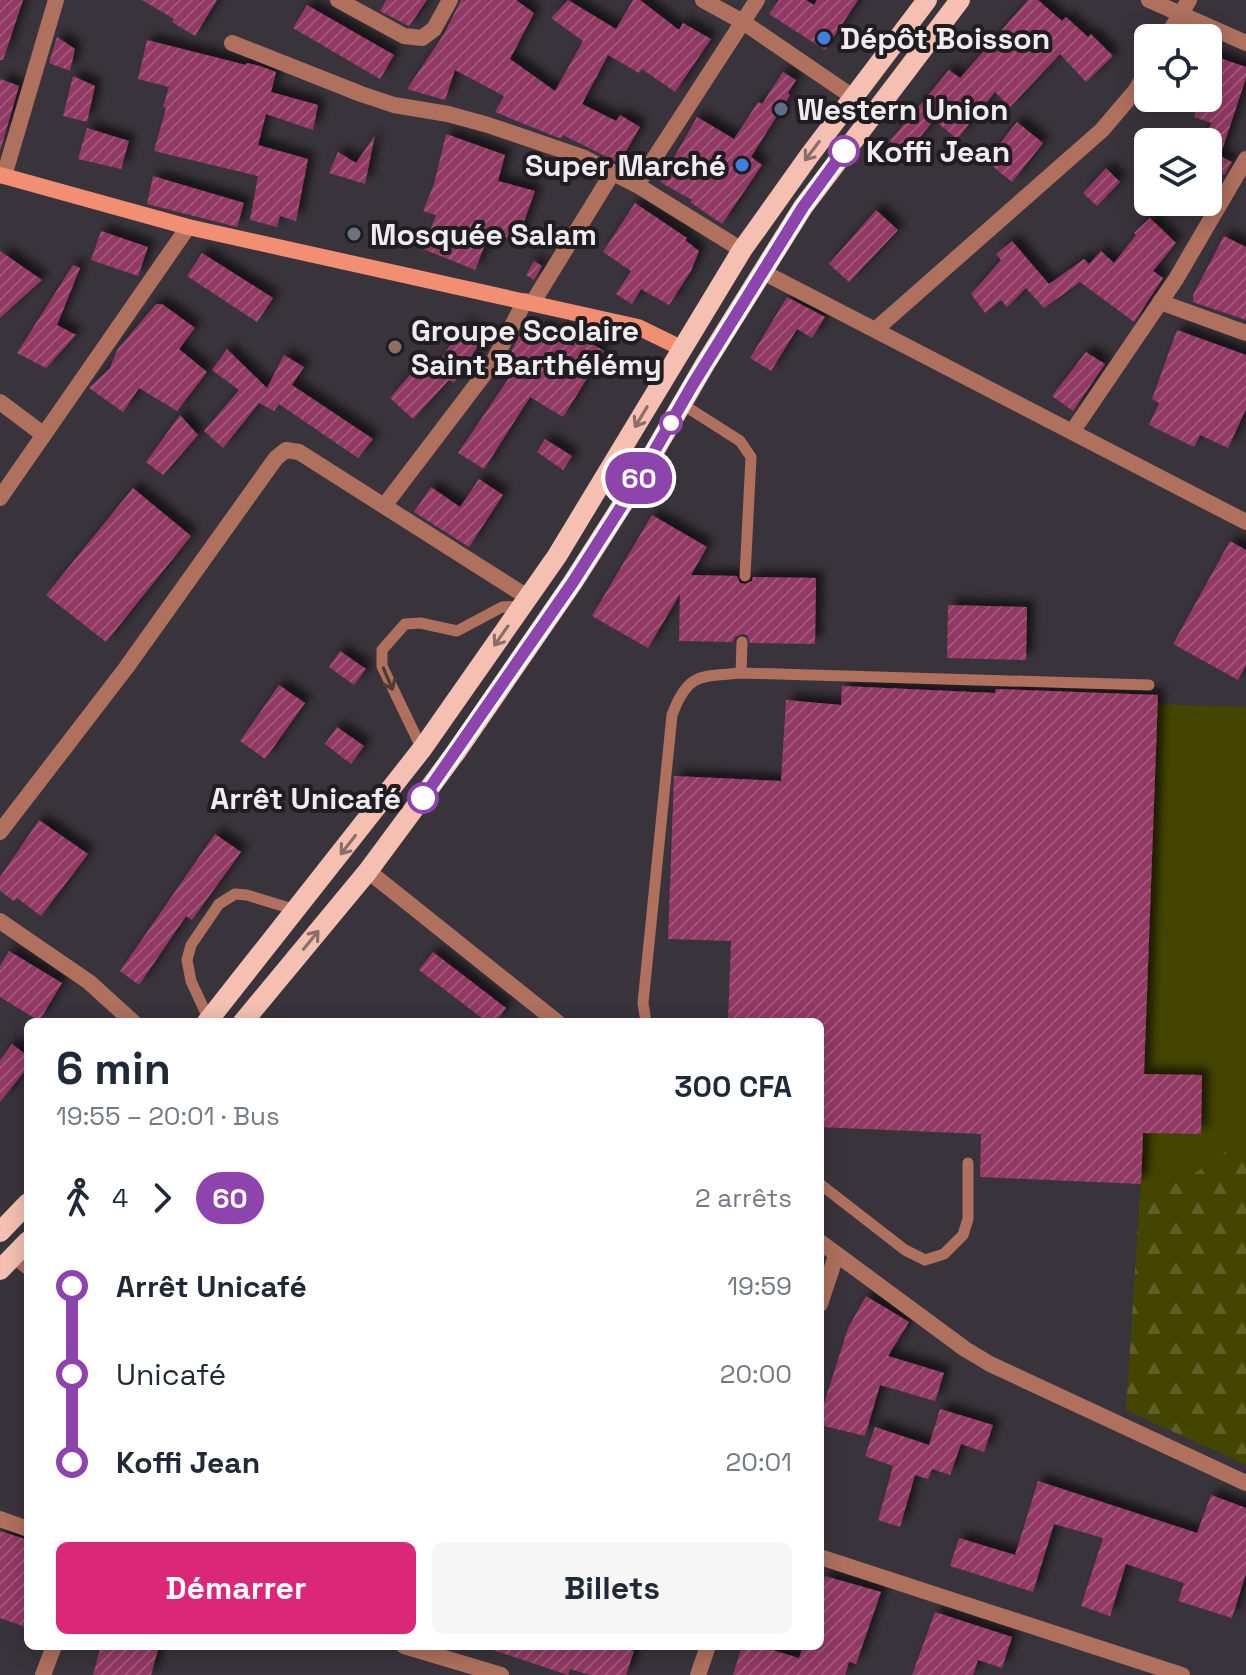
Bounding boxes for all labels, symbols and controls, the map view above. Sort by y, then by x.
place label: Dépôt Boisson [840,19,1050,58]
map controls [1134,24,1222,216]
button: locate [1134,24,1222,112]
marker: Dépôt Boisson [815,29,833,47]
place label: Western Union [797,90,1008,129]
marker: Western Union [772,100,790,118]
button: layers [1134,128,1222,216]
place label: Koffi Jean [866,132,1010,171]
marker: Koffi Jean [829,136,859,166]
one-way arrow [804,140,821,161]
place label: Super Marché [525,146,726,185]
marker: Super Marché [733,156,751,174]
place label: Mosquée Salam [370,215,597,254]
marker: Mosquée Salam [345,225,363,243]
place label: Groupe Scolaire Saint Barthélémy [411,311,662,384]
marker: Groupe Scolaire Saint Barthélémy [386,338,404,356]
one-way arrow [633,405,649,428]
unlabelled marker [660,412,682,434]
line badge: 60 [603,452,675,504]
text: 60 [621,460,657,496]
one-way arrow [493,625,510,646]
one-way arrow [381,666,396,690]
place label: Arrêt Unicafé [210,779,401,818]
marker: Arrêt Unicafé [408,783,438,813]
one-way arrow [339,834,356,855]
one-way arrow [302,931,320,951]
text: 6 min [56,1041,171,1097]
text: 300 CFA [674,1067,792,1106]
text: 19:55 – 20:01 · Bus [56,1099,280,1133]
icon: walk [56,1176,100,1220]
icon: forward [140,1176,184,1220]
text: 60 [212,1180,248,1216]
text: 4 [112,1181,128,1215]
text: 2 arrêts [695,1181,792,1215]
text: Arrêt Unicafé [116,1267,307,1306]
text: 19:59 [727,1269,792,1303]
text: Unicafé [116,1355,226,1394]
text: 20:00 [720,1357,792,1391]
text: Koffi Jean [116,1443,260,1482]
text: 20:01 [726,1445,792,1479]
button: Démarrer [56,1542,416,1634]
button: Billets [432,1542,792,1634]

